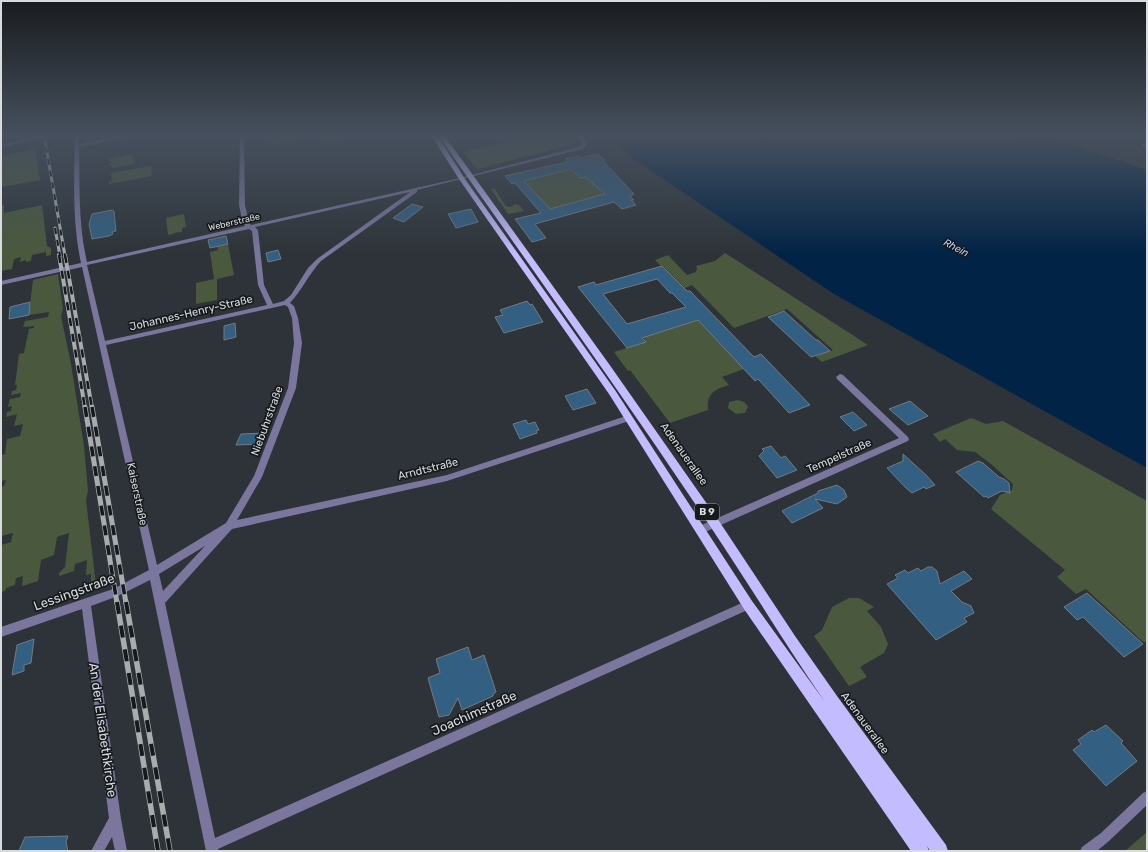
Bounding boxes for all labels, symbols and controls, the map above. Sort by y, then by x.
street label: Weberstraße [207,211,261,233]
water label: Rhein [941,236,971,260]
street label: Johannes-Henry-Straße [128,292,254,334]
street label: Niebuhrstraße [248,384,286,458]
street label: Adenauerallee [658,420,710,488]
street label: Tempelstraße [805,436,873,476]
street label: Arndtstraße [396,455,460,483]
street label: Kaiserstraße [124,461,150,527]
road number: B 9 [695,504,719,520]
street label: Lessingstraße [31,570,117,615]
street label: An der Elisabethkirche [86,662,120,798]
street label: Joachimstraße [429,688,519,738]
street label: Adenauerallee [838,690,892,756]

